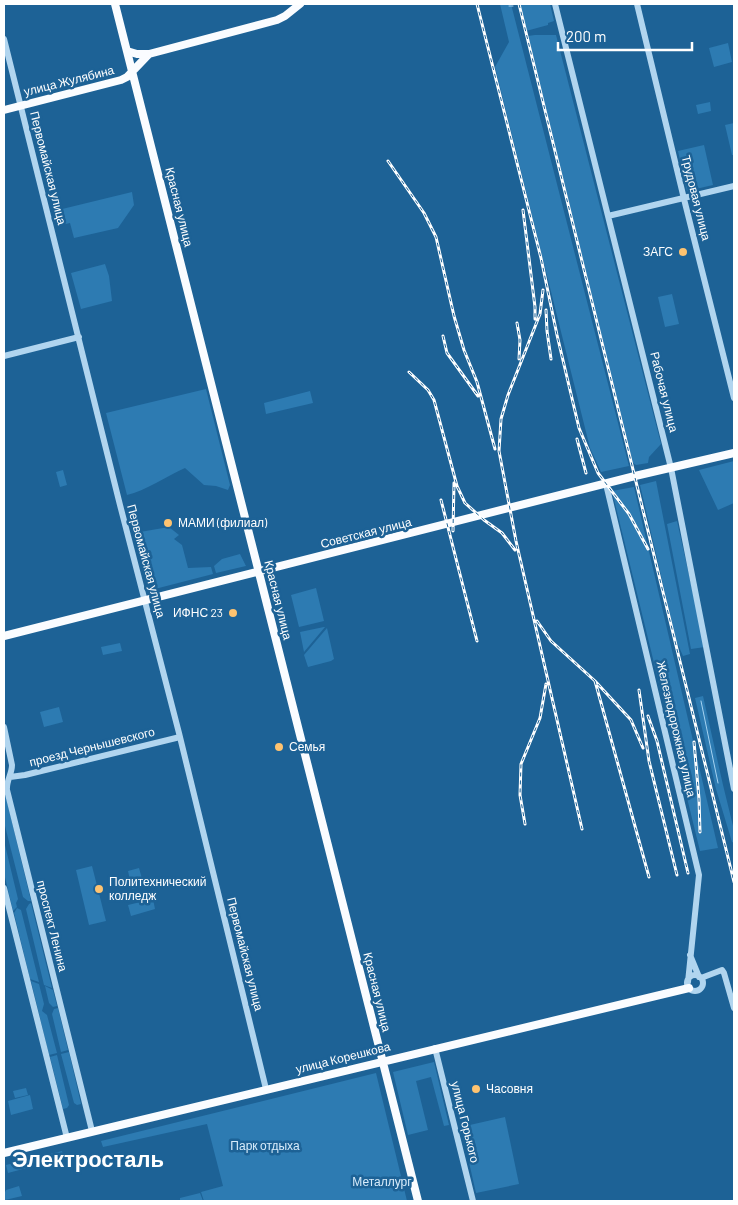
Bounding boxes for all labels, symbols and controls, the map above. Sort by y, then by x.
scale bar [558,20,692,52]
text: 200 m [566,27,606,45]
street label: улица Жулябина [22,62,116,99]
street label: Первомайская улица [27,109,70,227]
street label: Трудовая улица [679,154,714,242]
street label: Красная улица [162,166,197,249]
place label: ЗАГС [643,244,673,258]
marker: ЗАГС [677,246,689,258]
street label: Рабочая улица [647,350,682,434]
street label: Первомайская улица [124,503,169,619]
street label: Советская улица [319,514,413,551]
place label: МАМИ (филиал) [178,515,268,530]
marker: МАМИ (филиал) [162,517,174,529]
street label: Красная улица [261,559,296,642]
place label: ИФНС 23 [173,605,223,619]
marker: ИФНС 23 [227,607,239,619]
street label: Железнодорожная улица [654,659,700,799]
street label: проезд Чернышевского [28,724,157,769]
place label: Семья [289,739,325,753]
marker: Семья [273,741,285,753]
place label: Политехнический колледж [109,874,206,903]
street label: проспект Ленина [34,879,71,973]
marker: Политехнический колледж [93,883,105,895]
street label: Первомайская улица [224,895,267,1013]
street label: Красная улица [360,951,395,1034]
street label: улица Корешкова [294,1038,392,1077]
street label: улица Горького [448,1080,483,1165]
place label: Часовня [486,1081,533,1095]
marker: Часовня [470,1083,482,1095]
park label: Парк отдыха [230,1138,300,1153]
district label: Электросталь [12,1145,164,1172]
park label: Металлург [352,1174,412,1189]

